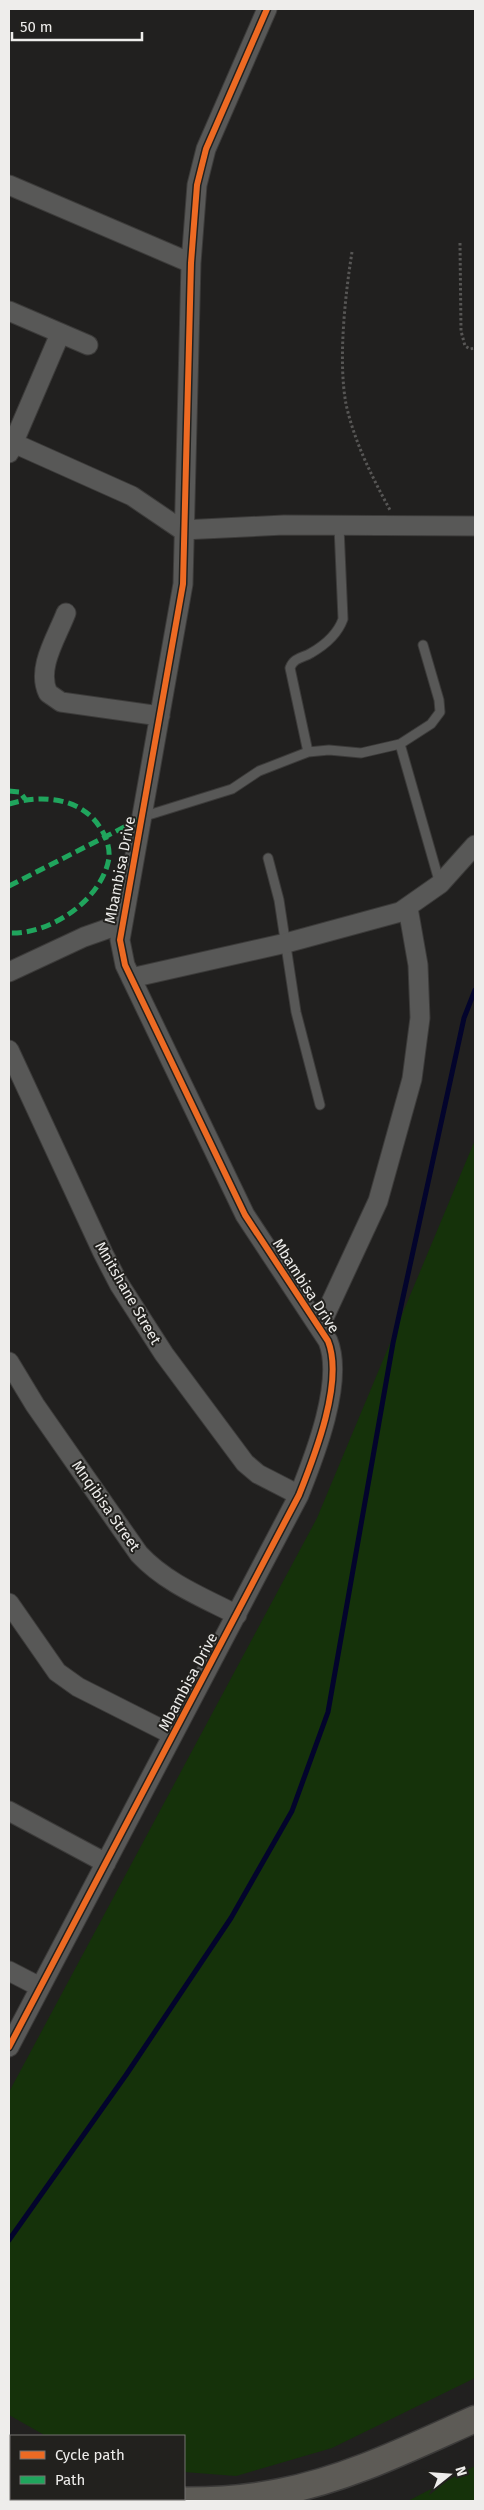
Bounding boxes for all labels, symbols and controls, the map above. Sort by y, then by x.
scale bar [12,10,142,42]
text: 50 m [20,18,53,36]
street label: Mbambisa Drive [101,815,139,925]
street label: Mbambisa Drive [269,1235,343,1337]
street label: Mnitshane Street [91,1238,165,1348]
street label: Mnqibisa Street [68,1457,144,1555]
street label: Mbambisa Drive [155,1630,221,1734]
legend [10,2435,185,2500]
text: Cycle path [55,2446,125,2464]
north arrow [424,2450,474,2500]
text: N [451,2464,470,2478]
text: Path [55,2471,85,2489]

